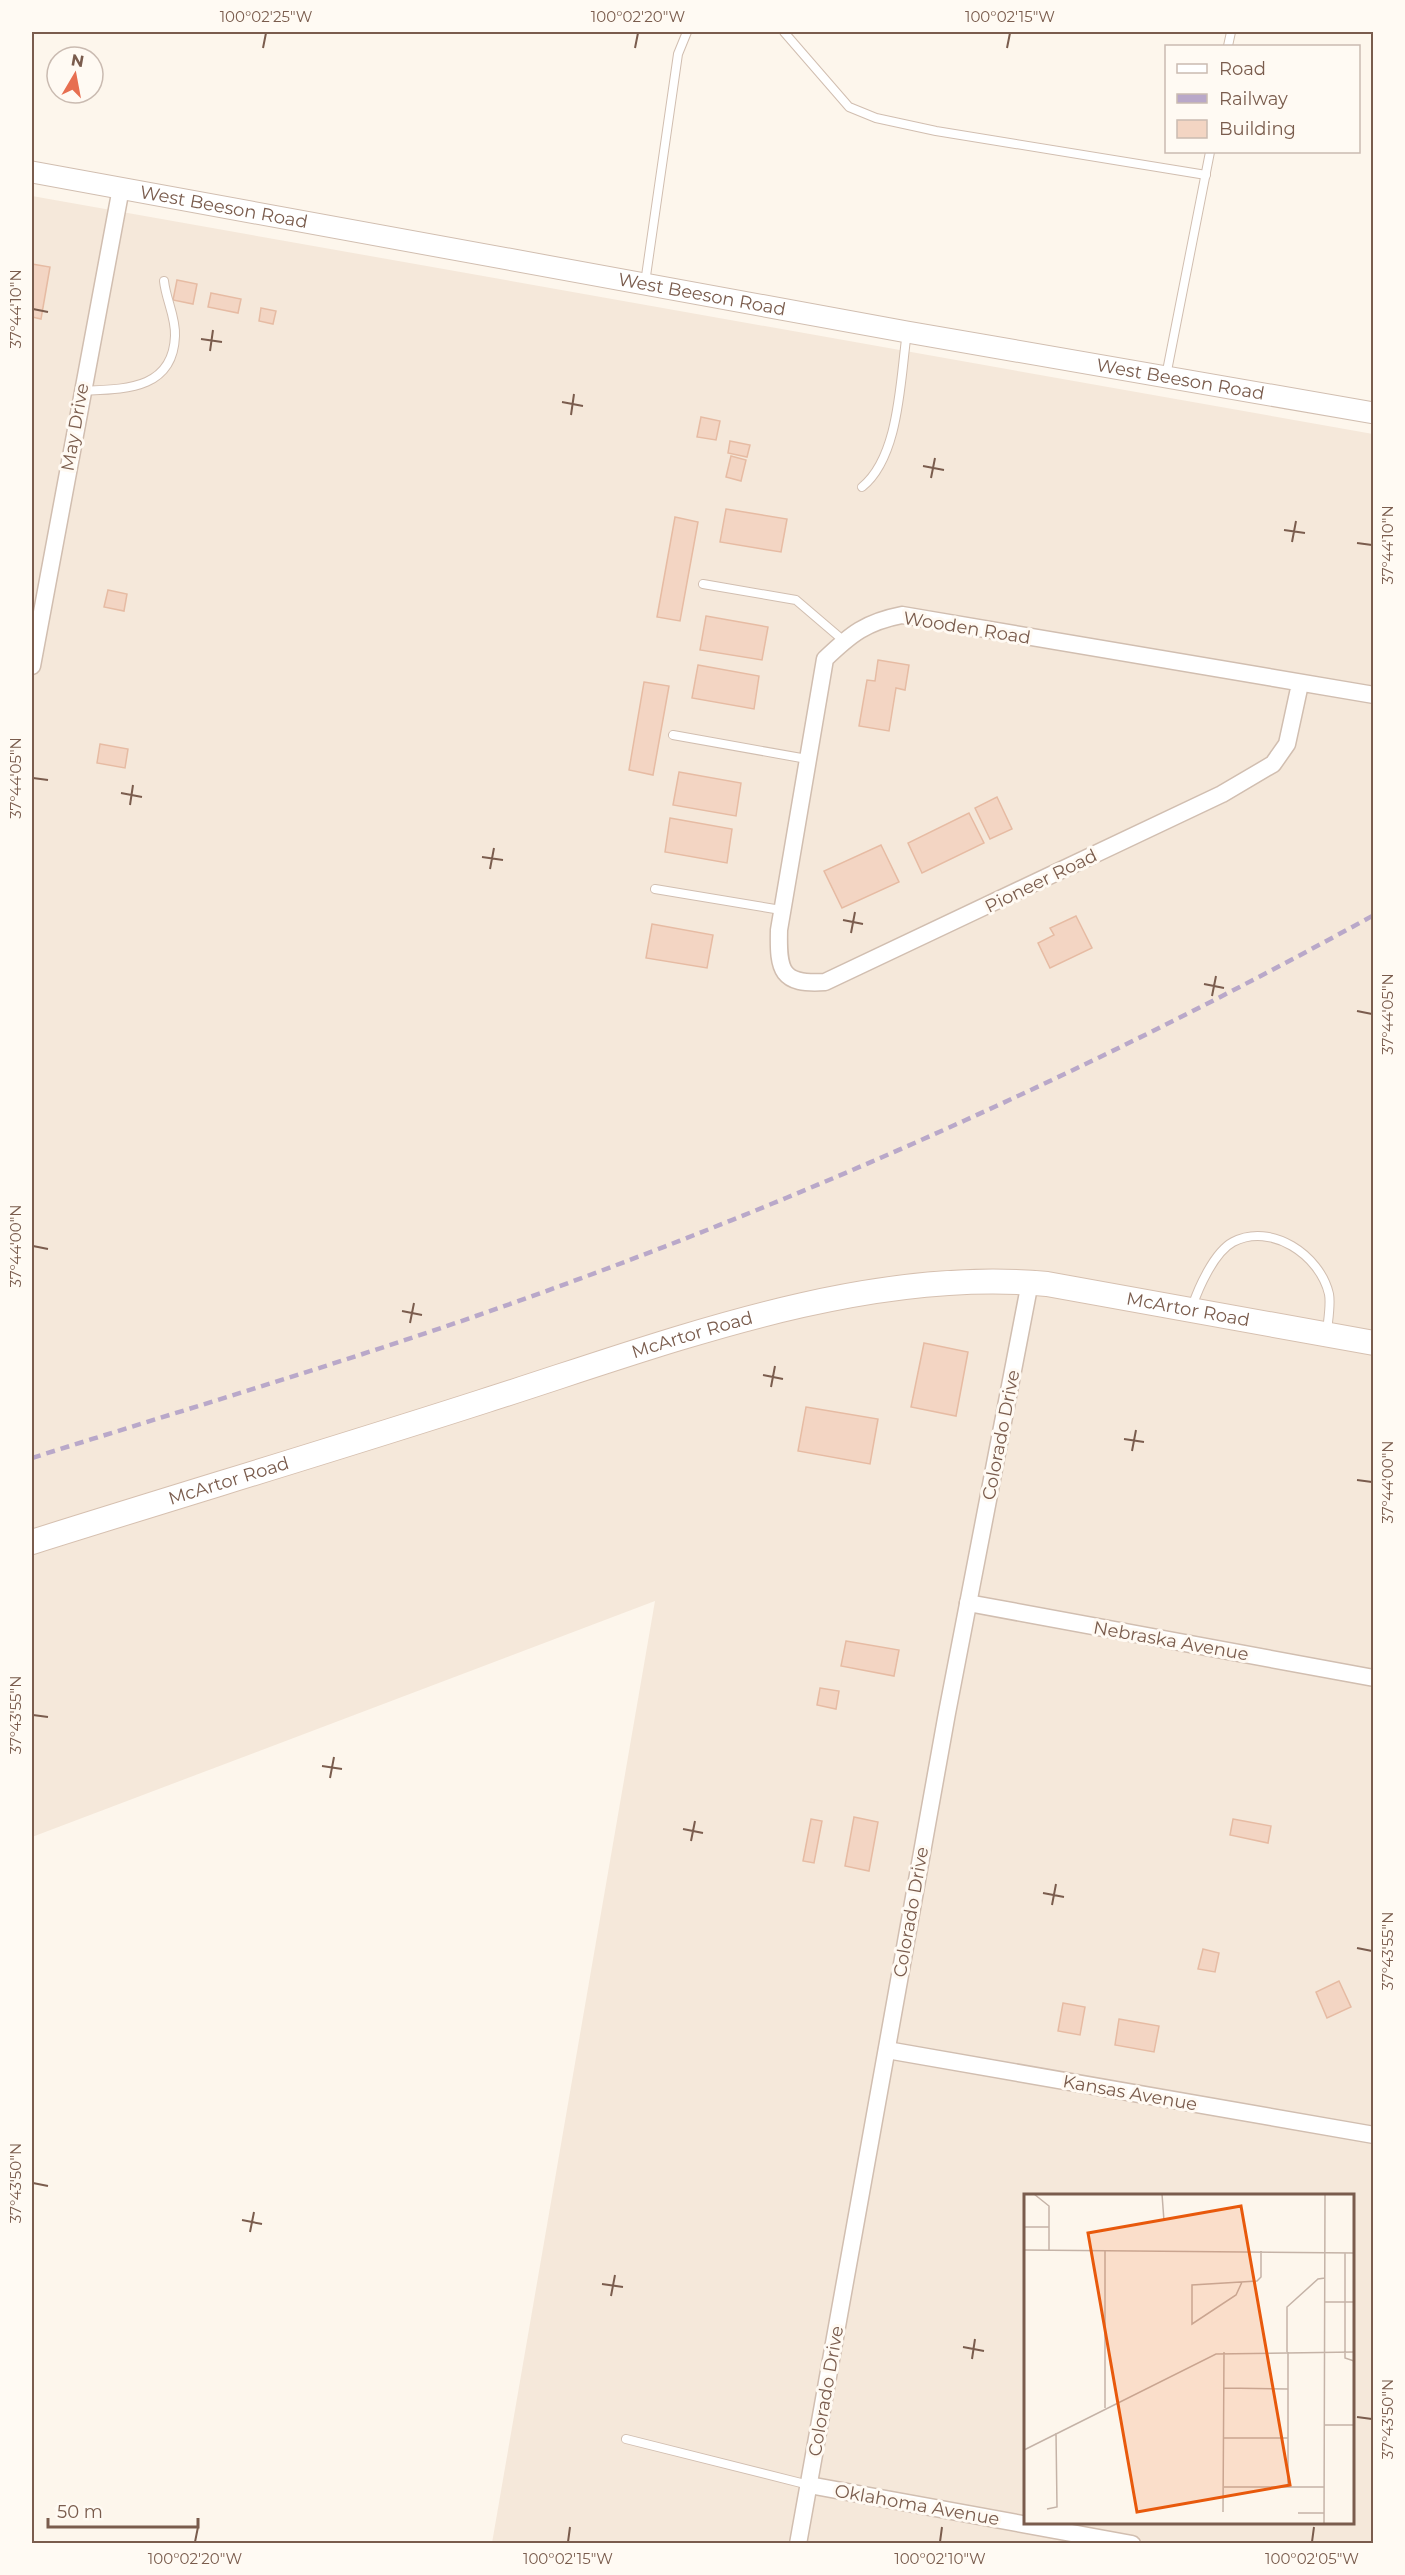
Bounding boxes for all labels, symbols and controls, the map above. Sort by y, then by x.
text: 100°02'25"W [220,7,313,26]
text: 100°02'20"W [591,7,685,26]
text: 100°02'15"W [965,7,1055,26]
north arrow [45,45,105,105]
legend [1165,45,1360,153]
text: N [69,50,86,71]
text: Road [1219,58,1266,80]
text: Railway [1219,88,1288,110]
text: Building [1219,118,1296,140]
street label: West Beeson Road [138,181,309,233]
street label: West Beeson Road [616,268,788,321]
text: 37°44'10"N [6,269,25,349]
street label: West Beeson Road [1095,354,1266,405]
street label: May Drive [56,381,94,473]
text: 37°44'10"N [1378,505,1397,585]
street label: Wooden Road [902,607,1032,649]
text: 37°44'05"N [6,737,25,819]
street label: Pioneer Road [981,844,1101,918]
text: 37°44'05"N [1378,973,1397,1055]
text: 37°44'00"N [6,1204,25,1288]
street label: McArtor Road [1125,1288,1252,1331]
street label: McArtor Road [629,1307,755,1363]
street label: Colorado Drive [978,1368,1024,1502]
text: 37°44'00"N [1378,1440,1397,1524]
street label: McArtor Road [166,1452,292,1510]
street label: Nebraska Avenue [1092,1616,1251,1666]
text: 37°43'55"N [6,1676,25,1754]
street label: Colorado Drive [889,1845,933,1979]
text: 37°43'55"N [1378,1912,1397,1990]
street label: Kansas Avenue [1061,2070,1199,2116]
text: 37°43'50"N [6,2143,25,2223]
inset map [1024,2194,1354,2524]
street label: Colorado Drive [804,2324,848,2458]
text: 37°43'50"N [1378,2379,1397,2459]
street label: Oklahoma Avenue [833,2480,1001,2530]
scale bar [48,2491,198,2529]
text: 50 m [57,2501,103,2523]
text: 100°02'20"W [148,2549,242,2568]
text: 100°02'15"W [523,2549,613,2568]
text: 100°02'10"W [894,2549,986,2568]
text: 100°02'05"W [1265,2549,1359,2568]

